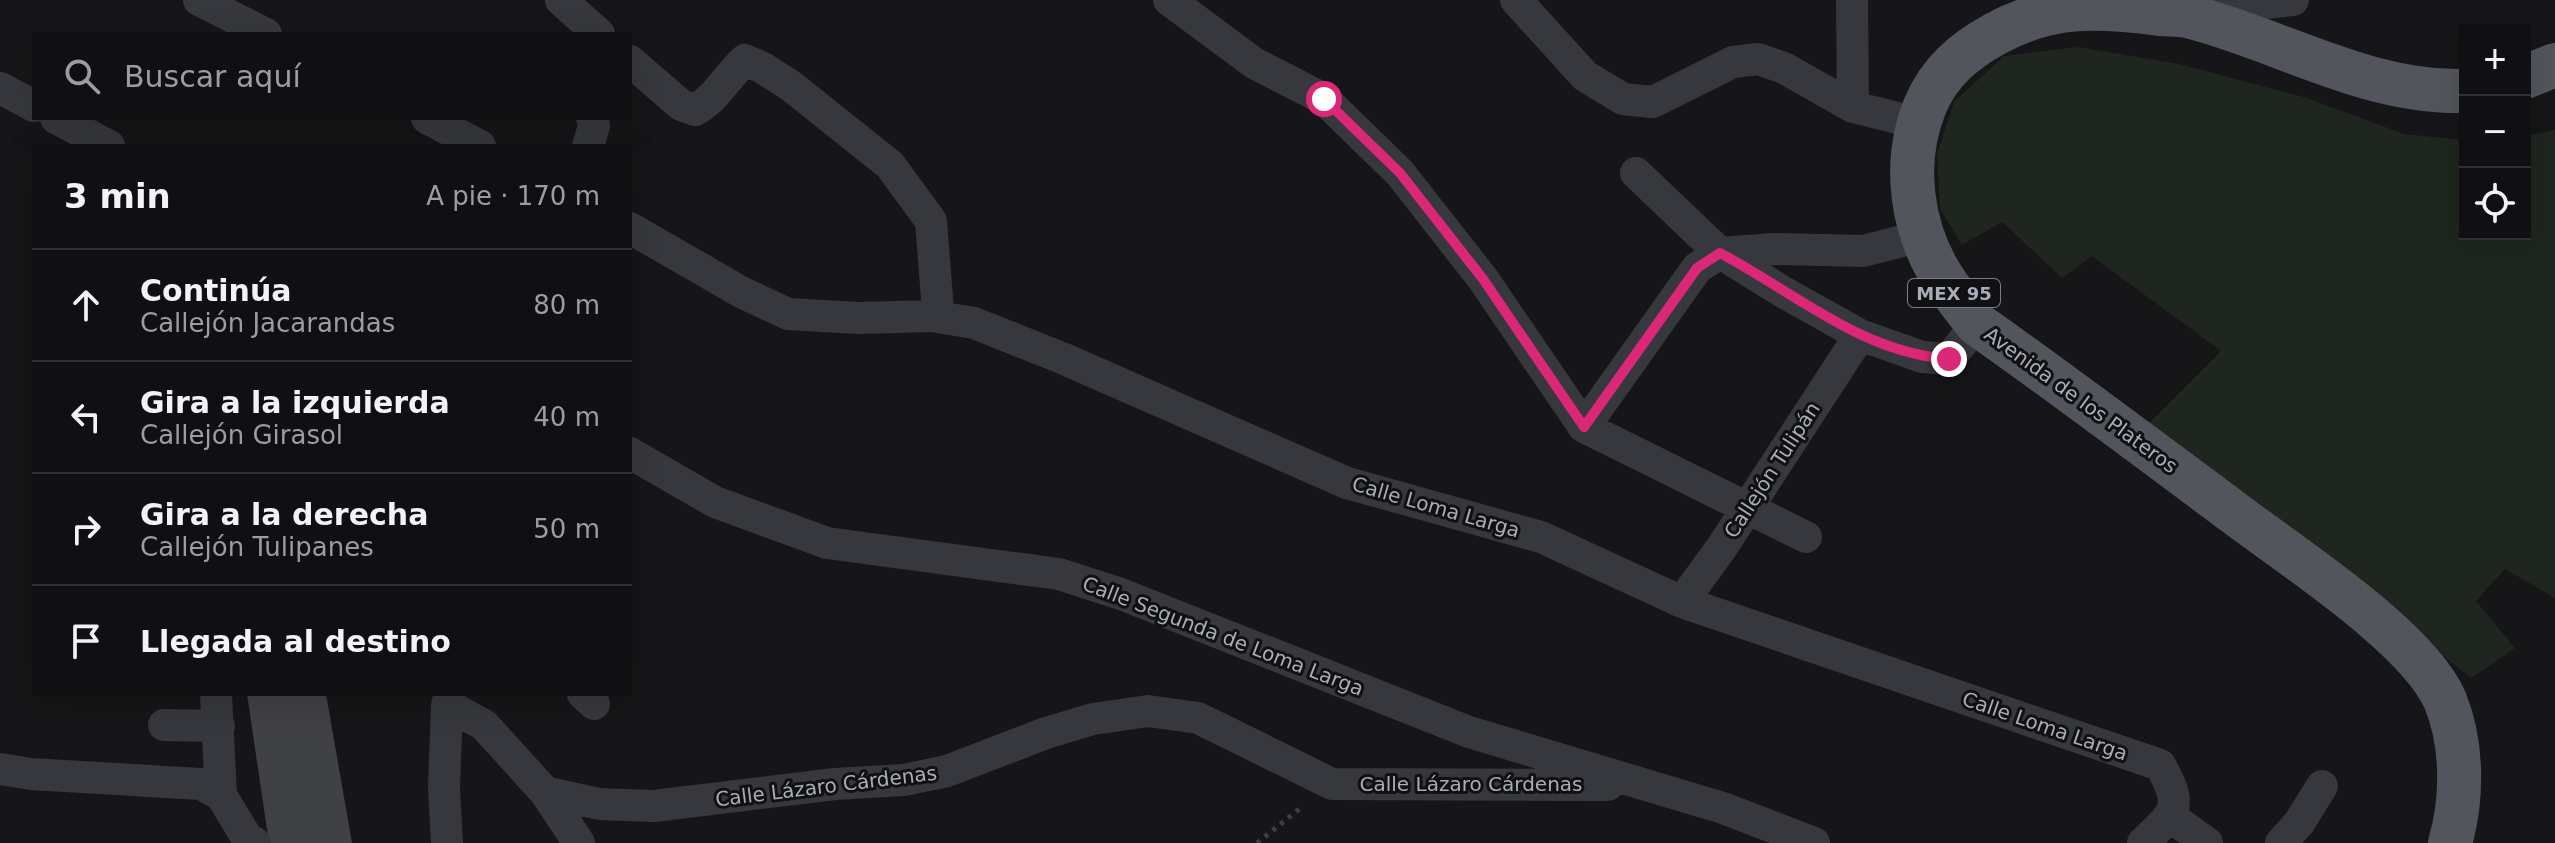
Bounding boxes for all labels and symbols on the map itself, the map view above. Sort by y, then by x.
route start [1306,81,1342,117]
road number: MEX 95 [1908,279,2000,307]
street label: Avenida de los Plateros [1980,322,2182,478]
route end [1931,341,1967,377]
street label: Callejón Tulipán [1719,398,1825,542]
street label: Calle Loma Larga [1349,472,1523,542]
street label: Calle Segunda de Loma Larga [1079,571,1367,701]
street label: Calle Loma Larga [1959,686,2131,766]
street label: Calle Lázaro Cárdenas [714,761,938,811]
street label: Calle Lázaro Cárdenas [1360,772,1582,796]

